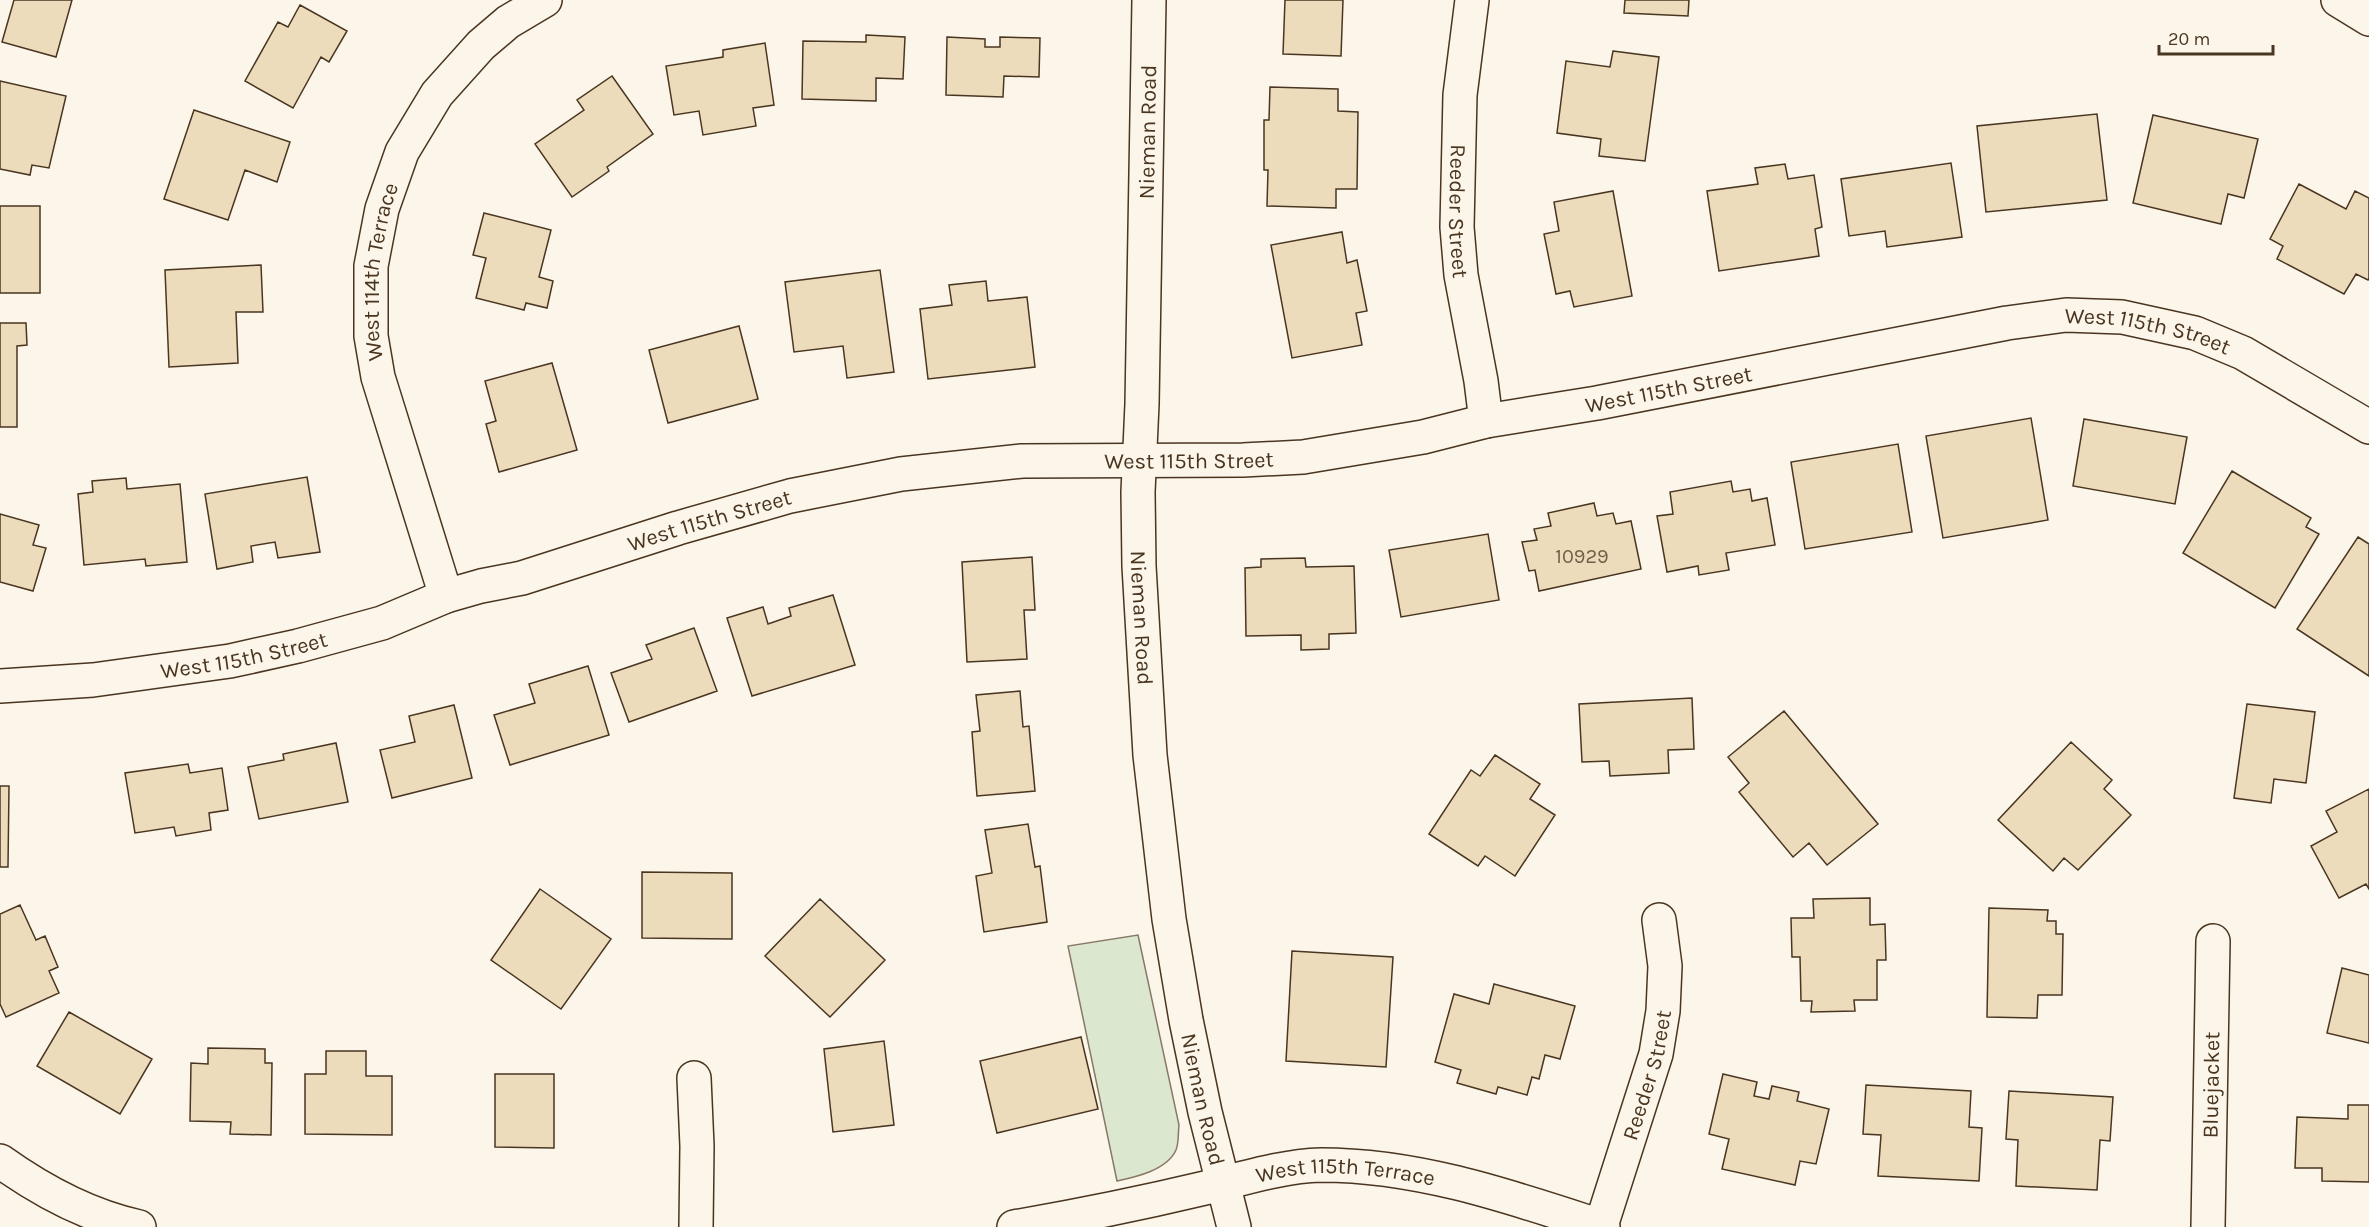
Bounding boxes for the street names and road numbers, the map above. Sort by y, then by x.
street label: Nieman Road [1134,64,1162,200]
street label: Reeder Street [1443,144,1473,279]
street label: West 114th Terrace [358,179,404,363]
street label: West 115th Street [2064,303,2234,360]
street label: West 115th Street [1583,361,1754,419]
street label: West 115th Street [1104,446,1274,475]
street label: West 115th Street [624,484,794,557]
street label: Nieman Road [1125,550,1158,686]
street label: West 115th Street [159,627,330,685]
street label: Reeder Street [1617,1008,1677,1144]
street label: Nieman Road [1175,1031,1230,1168]
street label: Bluejacket [2198,1031,2225,1139]
street label: West 115th Terrace [1253,1153,1437,1192]

